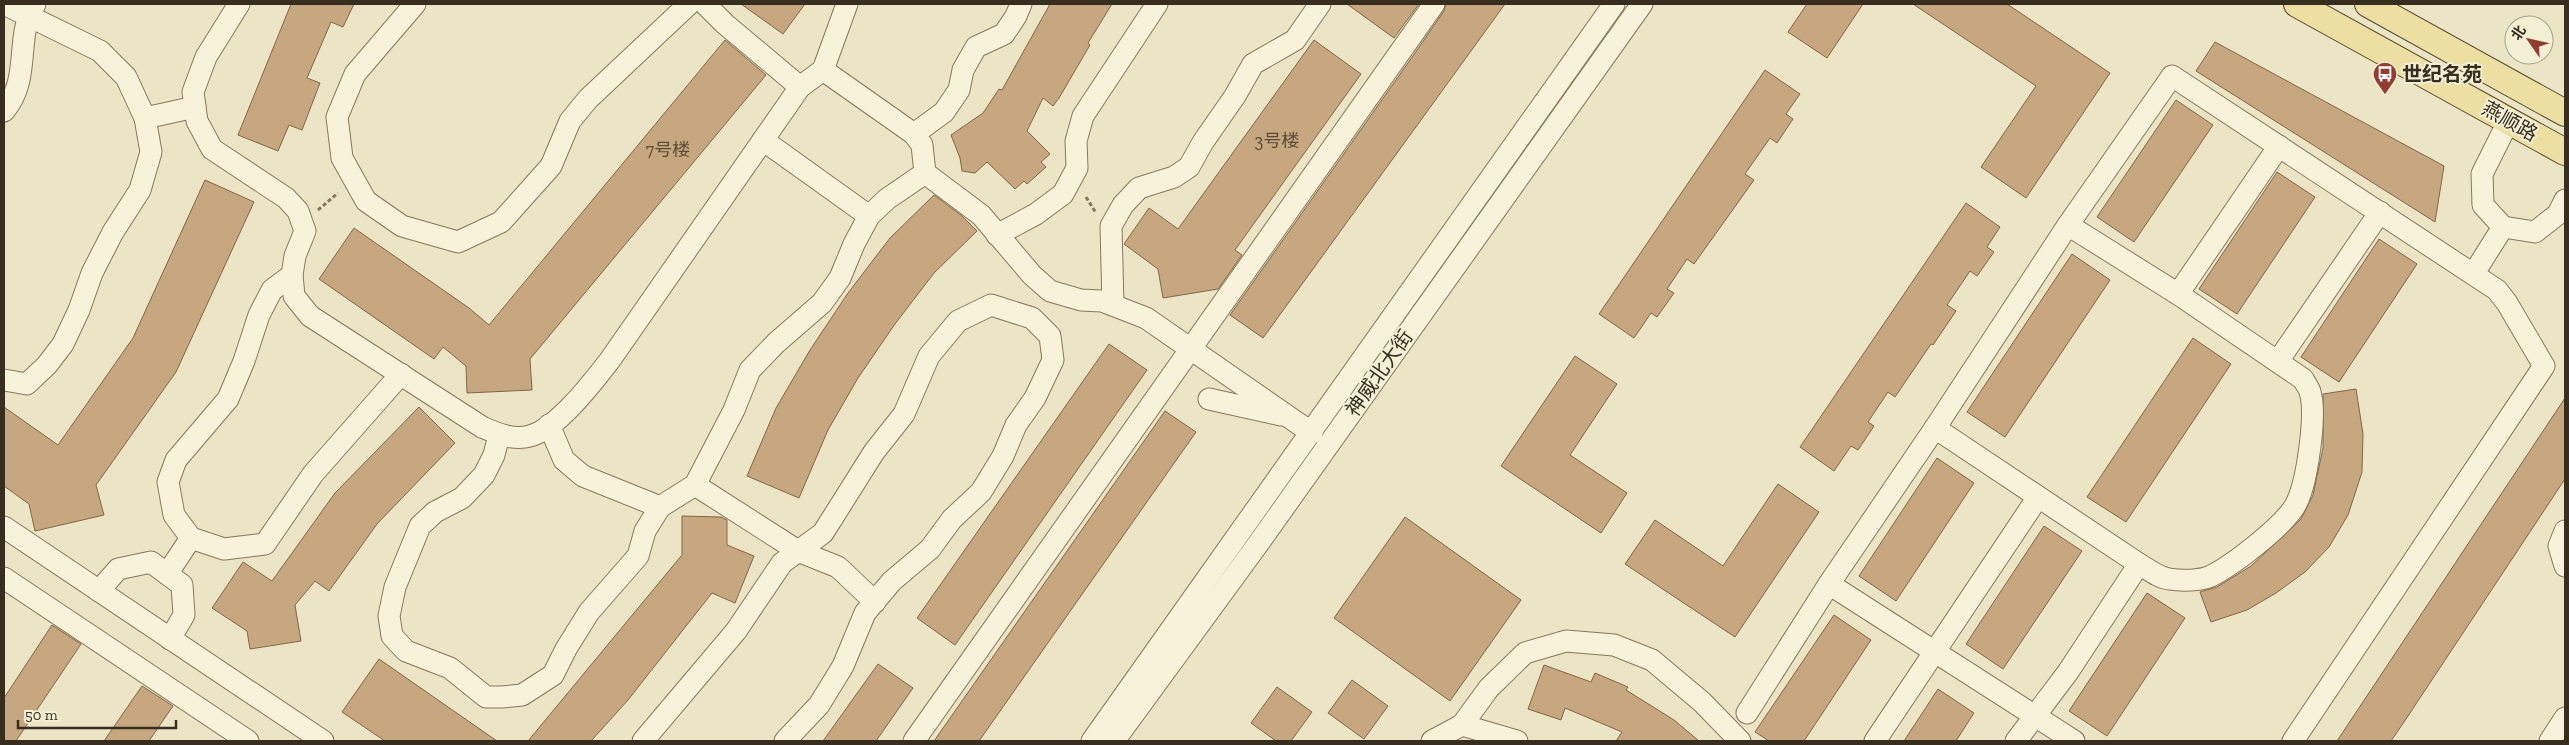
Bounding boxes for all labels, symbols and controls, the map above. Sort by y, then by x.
north arrow [2504,15,2554,65]
text: 北 [2508,22,2530,44]
bus stop icon: 世纪名苑 [2372,61,2398,95]
place label: 世纪名苑 [2402,62,2482,86]
street label: 燕顺路 [2478,96,2542,146]
house number: 3号楼 [1255,130,1299,152]
house number: 7号楼 [646,139,690,161]
street label: 神威北大街 [1340,325,1418,421]
scale bar [18,698,175,730]
text: 50 m [25,706,58,724]

